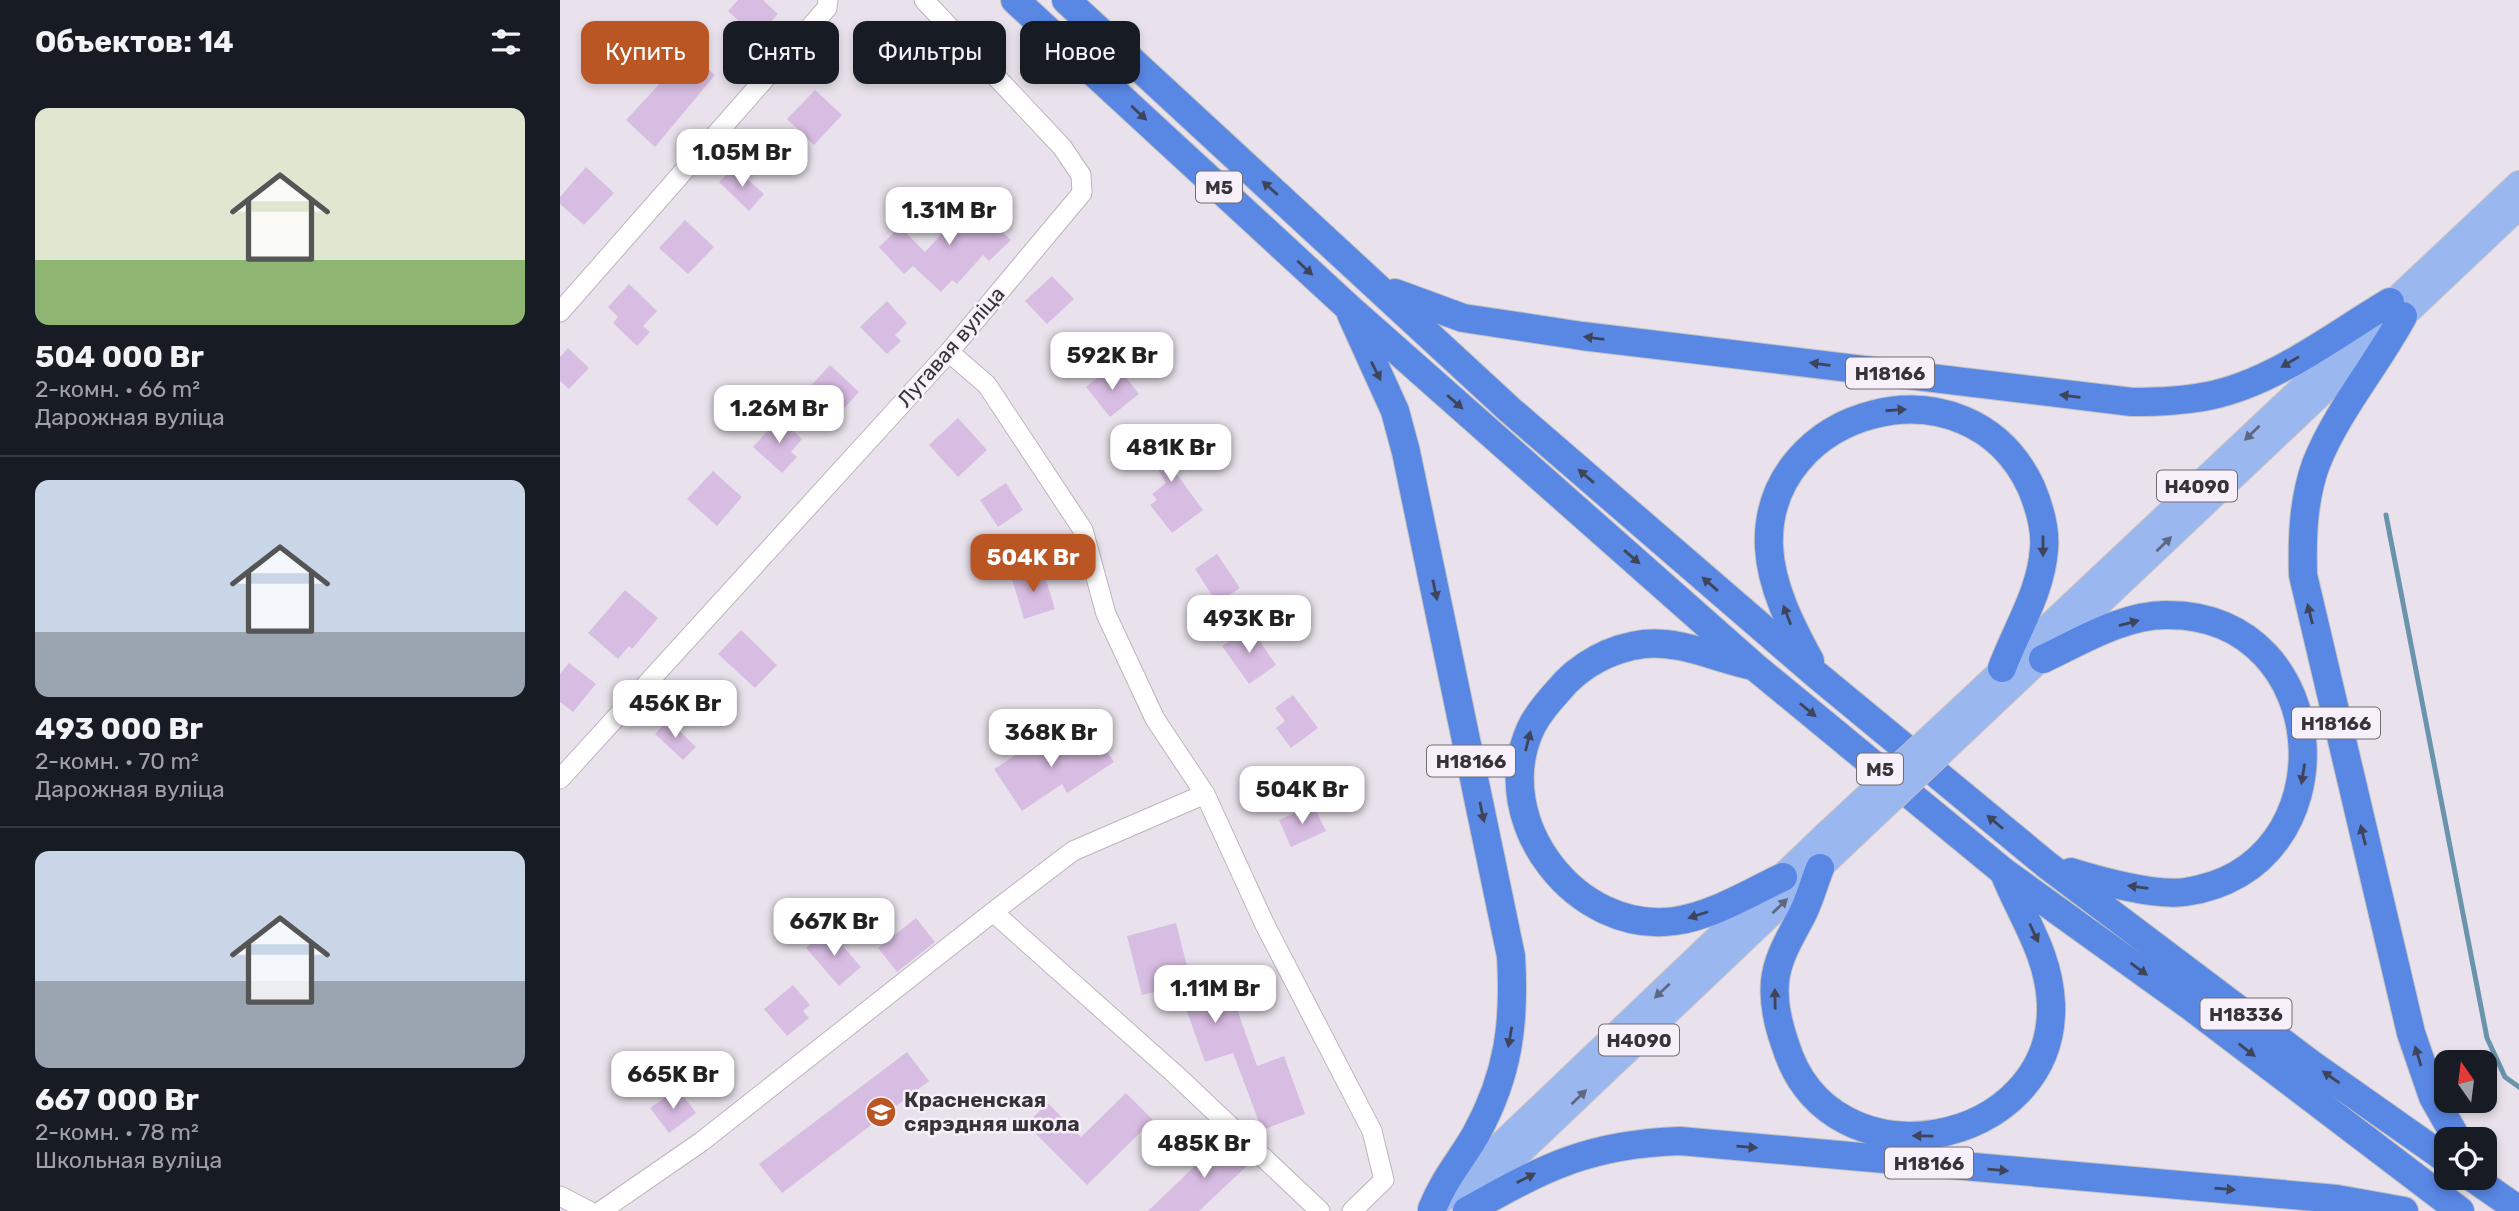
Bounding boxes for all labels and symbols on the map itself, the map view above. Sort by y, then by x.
one-way arrow [1130,104,1147,120]
pin: 1.05M Br [670,130,814,189]
road number: М5 [1196,172,1242,202]
one-way arrow [1261,180,1279,196]
pin: 1.31M Br [877,188,1021,247]
one-way arrow [1296,259,1313,275]
street label: Лугавая вуліца [892,281,1010,412]
pin: 592K Br [1047,332,1177,392]
one-way arrow [1583,332,1605,343]
one-way arrow [2280,355,2300,368]
one-way arrow [1809,358,1831,369]
road number: Н18166 [1846,358,1934,388]
one-way arrow [1370,361,1381,381]
pin: 1.26M Br [707,386,851,445]
one-way arrow [2059,390,2081,401]
one-way arrow [1446,394,1464,410]
one-way arrow [1885,404,1907,415]
pin: 481K Br [1106,424,1236,484]
one-way arrow [2244,425,2261,442]
one-way arrow [1577,468,1595,484]
road number: Н4090 [2157,471,2237,502]
pin: 504K Br [968,534,1098,594]
one-way arrow [2037,535,2049,557]
one-way arrow [2155,537,2172,553]
one-way arrow [1623,549,1640,565]
one-way arrow [1701,576,1719,592]
one-way arrow [1429,579,1440,601]
pin: 493K Br [1184,596,1314,655]
one-way arrow [2304,603,2315,625]
one-way arrow [1782,604,1793,625]
one-way arrow [2118,617,2140,628]
pin: 456K Br [610,680,740,740]
one-way arrow [1799,702,1817,718]
road number: Н18166 [2292,708,2380,738]
pin: 368K Br [986,710,1116,769]
one-way arrow [1523,729,1534,751]
road number: Н18166 [1427,746,1515,776]
road number: М5 [1857,754,1903,784]
one-way arrow [2297,763,2308,785]
pin: 504K Br [1237,766,1367,826]
one-way arrow [1477,801,1488,823]
one-way arrow [1986,815,2003,830]
one-way arrow [2357,824,2368,846]
one-way arrow [2126,882,2148,893]
pin: 667K Br [769,898,899,958]
one-way arrow [1771,898,1788,915]
one-way arrow [1688,910,1709,920]
one-way arrow [2028,923,2040,943]
one-way arrow [2130,962,2148,976]
pin: 1.11M Br [1143,965,1287,1025]
one-way arrow [1653,983,1671,999]
one-way arrow [1770,987,1781,1009]
road number: Н18336 [2200,998,2292,1030]
road number: Н4090 [1599,1024,1679,1056]
one-way arrow [1504,1026,1515,1048]
one-way arrow [2237,1043,2255,1058]
one-way arrow [2412,1045,2422,1066]
north arrow [2434,1050,2497,1113]
pin: 665K Br [608,1052,738,1111]
one-way arrow [2322,1070,2340,1084]
place label: Красненская сярэдняя школа [904,1087,1080,1136]
one-way arrow [1570,1089,1587,1105]
school or university icon: Красненская сярэдняя школа [864,1095,898,1129]
pin: 485K Br [1139,1120,1269,1180]
one-way arrow [1912,1130,1934,1142]
one-way arrow [1737,1142,1759,1153]
road number: Н18166 [1885,1148,1973,1178]
one-way arrow [1988,1164,2010,1175]
one-way arrow [1517,1173,1537,1185]
one-way arrow [2214,1184,2236,1195]

